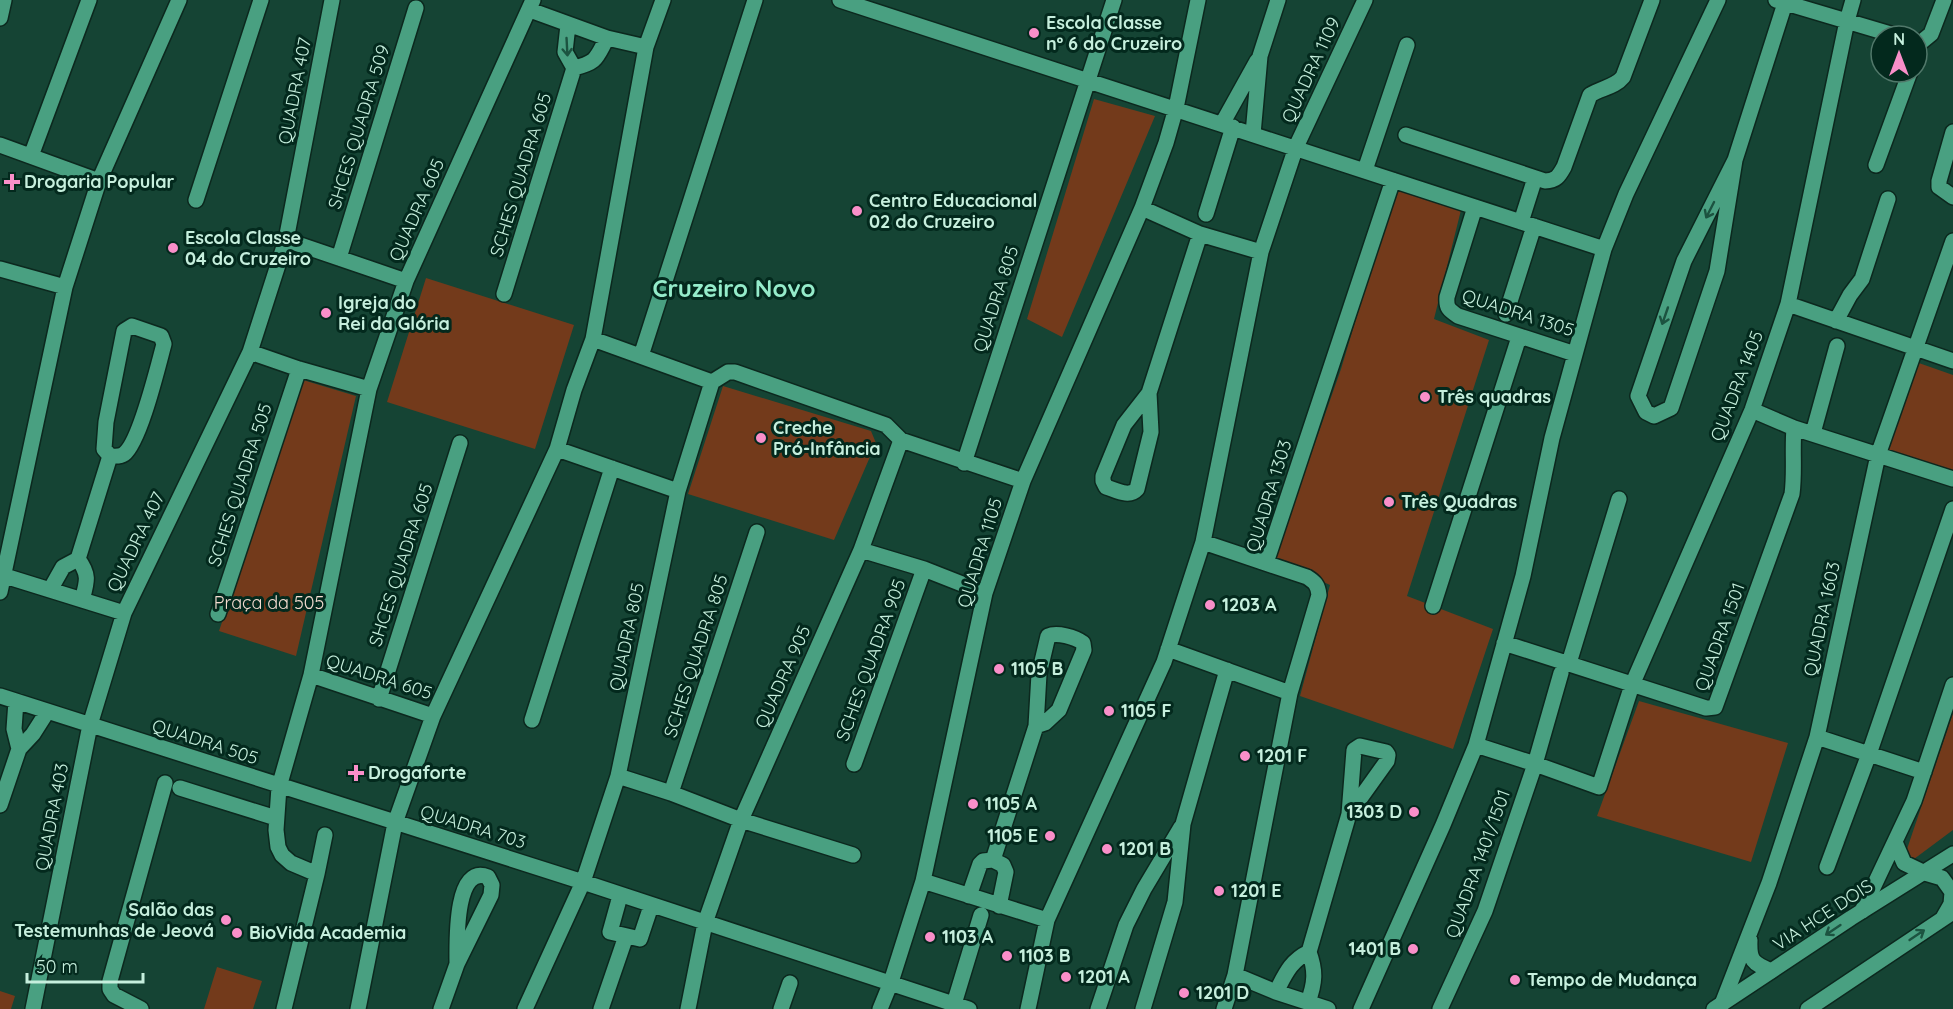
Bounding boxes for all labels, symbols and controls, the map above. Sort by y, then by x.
place label: Escola Classe nº 6 do Cruzeiro [1046,11,1182,55]
street label: QUADRA 1109 [1276,13,1345,126]
north arrow [1869,24,1929,84]
marker: Escola Classe nº 6 do Cruzeiro [1027,26,1041,40]
text: N [1893,29,1905,49]
street label: QUADRA 407 [273,36,316,146]
one-way arrow [561,37,572,57]
street label: SHCES QUADRA 509 [323,42,394,212]
street label: SCHES QUADRA 605 [485,90,556,260]
street label: QUADRA 605 [384,155,449,265]
place label: Drogaria Popular [24,170,175,193]
marker: Drogaria Popular [5,175,19,189]
place label: Centro Educacional 02 do Cruzeiro [869,189,1037,233]
one-way arrow [1703,201,1715,219]
marker: Centro Educacional 02 do Cruzeiro [850,204,864,218]
place label: Escola Classe 04 do Cruzeiro [185,226,311,270]
marker: Escola Classe 04 do Cruzeiro [166,241,180,255]
street label: QUADRA 805 [968,243,1023,355]
district label: Cruzeiro Novo [652,273,816,303]
street label: QUADRA 1305 [1459,284,1577,341]
place label: Igreja do Rei da Glória [338,291,450,335]
marker: Igreja do Rei da Glória [319,306,333,320]
one-way arrow [1659,306,1670,325]
street label: QUADRA 1405 [1705,327,1768,444]
place label: Três quadras [1437,385,1551,408]
marker: Três quadras [1418,390,1432,404]
street label: SCHES QUADRA 505 [202,400,277,569]
place label: Creche Pró-Infância [773,416,881,460]
marker: Creche Pró-Infância [754,431,768,445]
street label: QUADRA 1303 [1241,437,1296,555]
street label: SHCES QUADRA 605 [363,480,438,649]
street label: QUADRA 407 [101,488,170,595]
place label: Três Quadras [1401,490,1518,513]
street label: QUADRA 1105 [952,495,1007,611]
marker: Três Quadras [1382,495,1396,509]
street label: QUADRA 1603 [1798,560,1845,678]
street label: SCHES QUADRA 805 [658,571,733,740]
street label: SCHES QUADRA 905 [831,576,910,744]
street label: QUADRA 1501 [1689,579,1750,694]
street label: QUADRA 805 [604,581,649,693]
park label: Praça da 505 [214,591,324,614]
place label: 1203 A [1222,593,1277,616]
marker: 1203 A [1203,598,1217,612]
street label: QUADRA 905 [750,622,815,732]
street label: QUADRA 605 [323,649,435,704]
place label: 1105 B [1011,657,1063,680]
marker: 1105 B [992,662,1006,676]
place label: 1105 F [1121,699,1172,722]
marker: 1105 F [1102,704,1116,718]
street label: QUADRA 505 [149,714,261,769]
place label: 1201 F [1257,744,1307,767]
marker: 1201 F [1238,749,1252,763]
street label: QUADRA 403 [30,761,73,873]
place label: Drogaforte [368,761,466,784]
marker: Drogaforte [349,766,363,780]
street label: QUADRA 1401/1501 [1440,786,1515,941]
place label: 1105 A [985,792,1037,815]
marker: 1105 A [966,797,980,811]
street label: QUADRA 703 [418,800,529,853]
place label: 1303 D [1347,800,1402,823]
marker: 1303 D [1407,805,1421,819]
place label: 1105 E [987,824,1038,847]
marker: 1105 E [1043,829,1057,843]
place label: 1201 B [1119,837,1171,860]
marker: 1201 B [1100,842,1114,856]
street label: VIA HCE DOIS [1769,874,1877,955]
place label: 1201 E [1231,879,1282,902]
marker: 1201 E [1212,884,1226,898]
place label: Salão das Testemunhas de Jeová [14,898,214,942]
marker: Salão das Testemunhas de Jeová [219,913,233,927]
place label: BioVida Academia [249,921,406,944]
one-way arrow [1825,924,1841,936]
place label: 1103 A [942,925,994,948]
marker: BioVida Academia [230,926,244,940]
one-way arrow [1908,929,1925,941]
marker: 1103 A [923,930,937,944]
place label: 1401 B [1349,937,1401,960]
marker: 1401 B [1406,942,1420,956]
place label: 1103 B [1019,944,1071,967]
scale bar [27,946,142,984]
marker: 1103 B [1000,949,1014,963]
text: 50 m [36,955,78,978]
place label: 1201 A [1078,965,1130,988]
place label: Tempo de Mudança [1527,968,1697,991]
marker: 1201 A [1059,970,1073,984]
marker: Tempo de Mudança [1508,973,1522,987]
place label: 1201 D [1196,981,1249,1004]
marker: 1201 D [1177,986,1191,1000]

